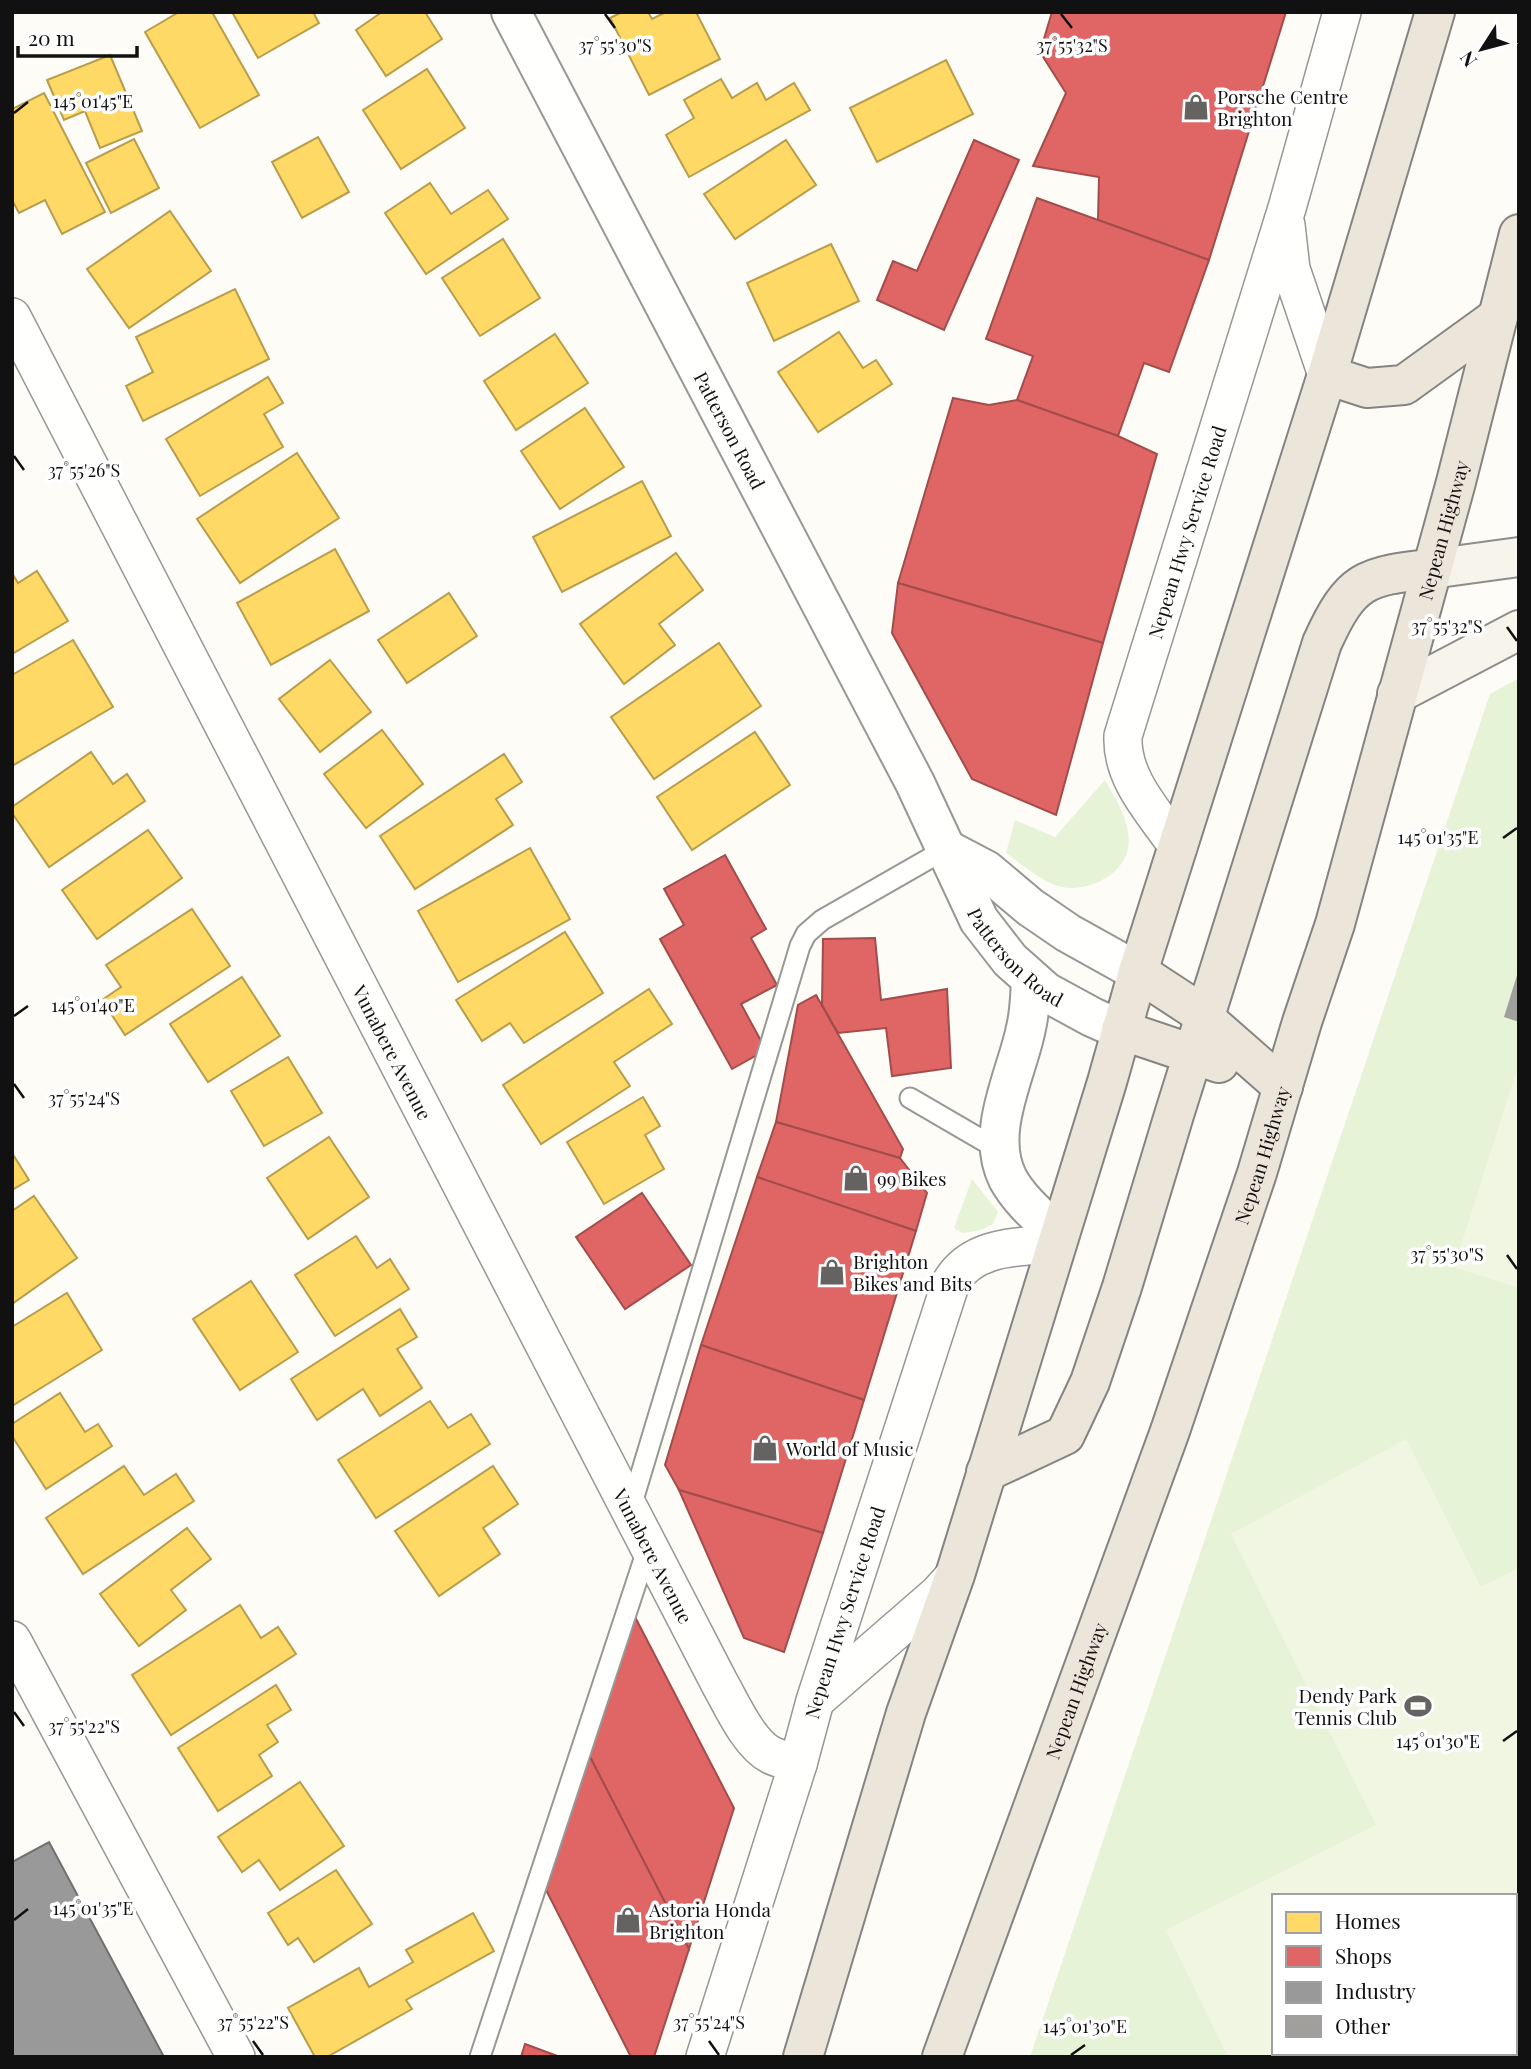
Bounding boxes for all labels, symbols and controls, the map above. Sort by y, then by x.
scale bar [18,14,136,58]
north arrow [1447,14,1517,84]
text: 20 m [28,23,75,51]
text: 37°55'30"S [578,33,652,57]
text: 37°55'32"S [1036,33,1108,57]
text: N [1453,46,1482,73]
place label: Porsche Centre Brighton [1217,83,1348,131]
text: 145°01'45"E [53,89,133,113]
shop icon: Porsche Centre Brighton [1181,92,1211,122]
street label: Patterson Road [689,367,772,493]
street label: Nepean Hwy Service Road [1141,422,1232,642]
street label: Nepean Highway [1411,457,1474,603]
text: 37°55'26"S [48,458,120,482]
text: 37°55'32"S [1411,614,1483,638]
text: 145°01'35"E [1398,825,1478,849]
street label: Patterson Road [962,903,1068,1012]
street label: Vunabere Avenue [347,980,438,1124]
text: 145°01'40"E [51,993,135,1017]
street label: Nepean Highway [1228,1082,1295,1228]
text: 37°55'24"S [48,1086,120,1110]
shop icon: 99 Bikes [841,1163,871,1193]
place label: 99 Bikes [877,1165,946,1191]
text: 37°55'30"S [1410,1242,1484,1266]
place label: Brighton Bikes and Bits [853,1248,972,1296]
shop icon: Brighton Bikes and Bits [817,1257,847,1287]
shop icon: World of Music [750,1433,780,1463]
place label: World of Music [785,1435,914,1461]
street label: Vunabere Avenue [607,1483,699,1628]
street label: Nepean Hwy Service Road [798,1503,890,1721]
street label: Nepean Highway [1039,1618,1112,1762]
place label: Dendy Park Tennis Club [1295,1682,1398,1730]
sports icon: Dendy Park Tennis Club [1403,1691,1433,1721]
text: 37°55'22"S [48,1714,120,1738]
text: 145°01'30"E [1396,1729,1480,1753]
legend [1272,1894,1517,2055]
text: 145°01'35"E [53,1896,133,1920]
place label: Astoria Honda Brighton [648,1896,771,1944]
shop icon: Astoria Honda Brighton [613,1905,643,1935]
text: Homes [1335,1906,1401,1934]
text: Shops [1335,1941,1392,1969]
text: Industry [1335,1976,1416,2004]
text: 37°55'22"S [217,2010,289,2034]
text: 37°55'24"S [673,2010,745,2034]
text: Other [1335,2011,1391,2039]
text: 145°01'30"E [1043,2014,1127,2038]

